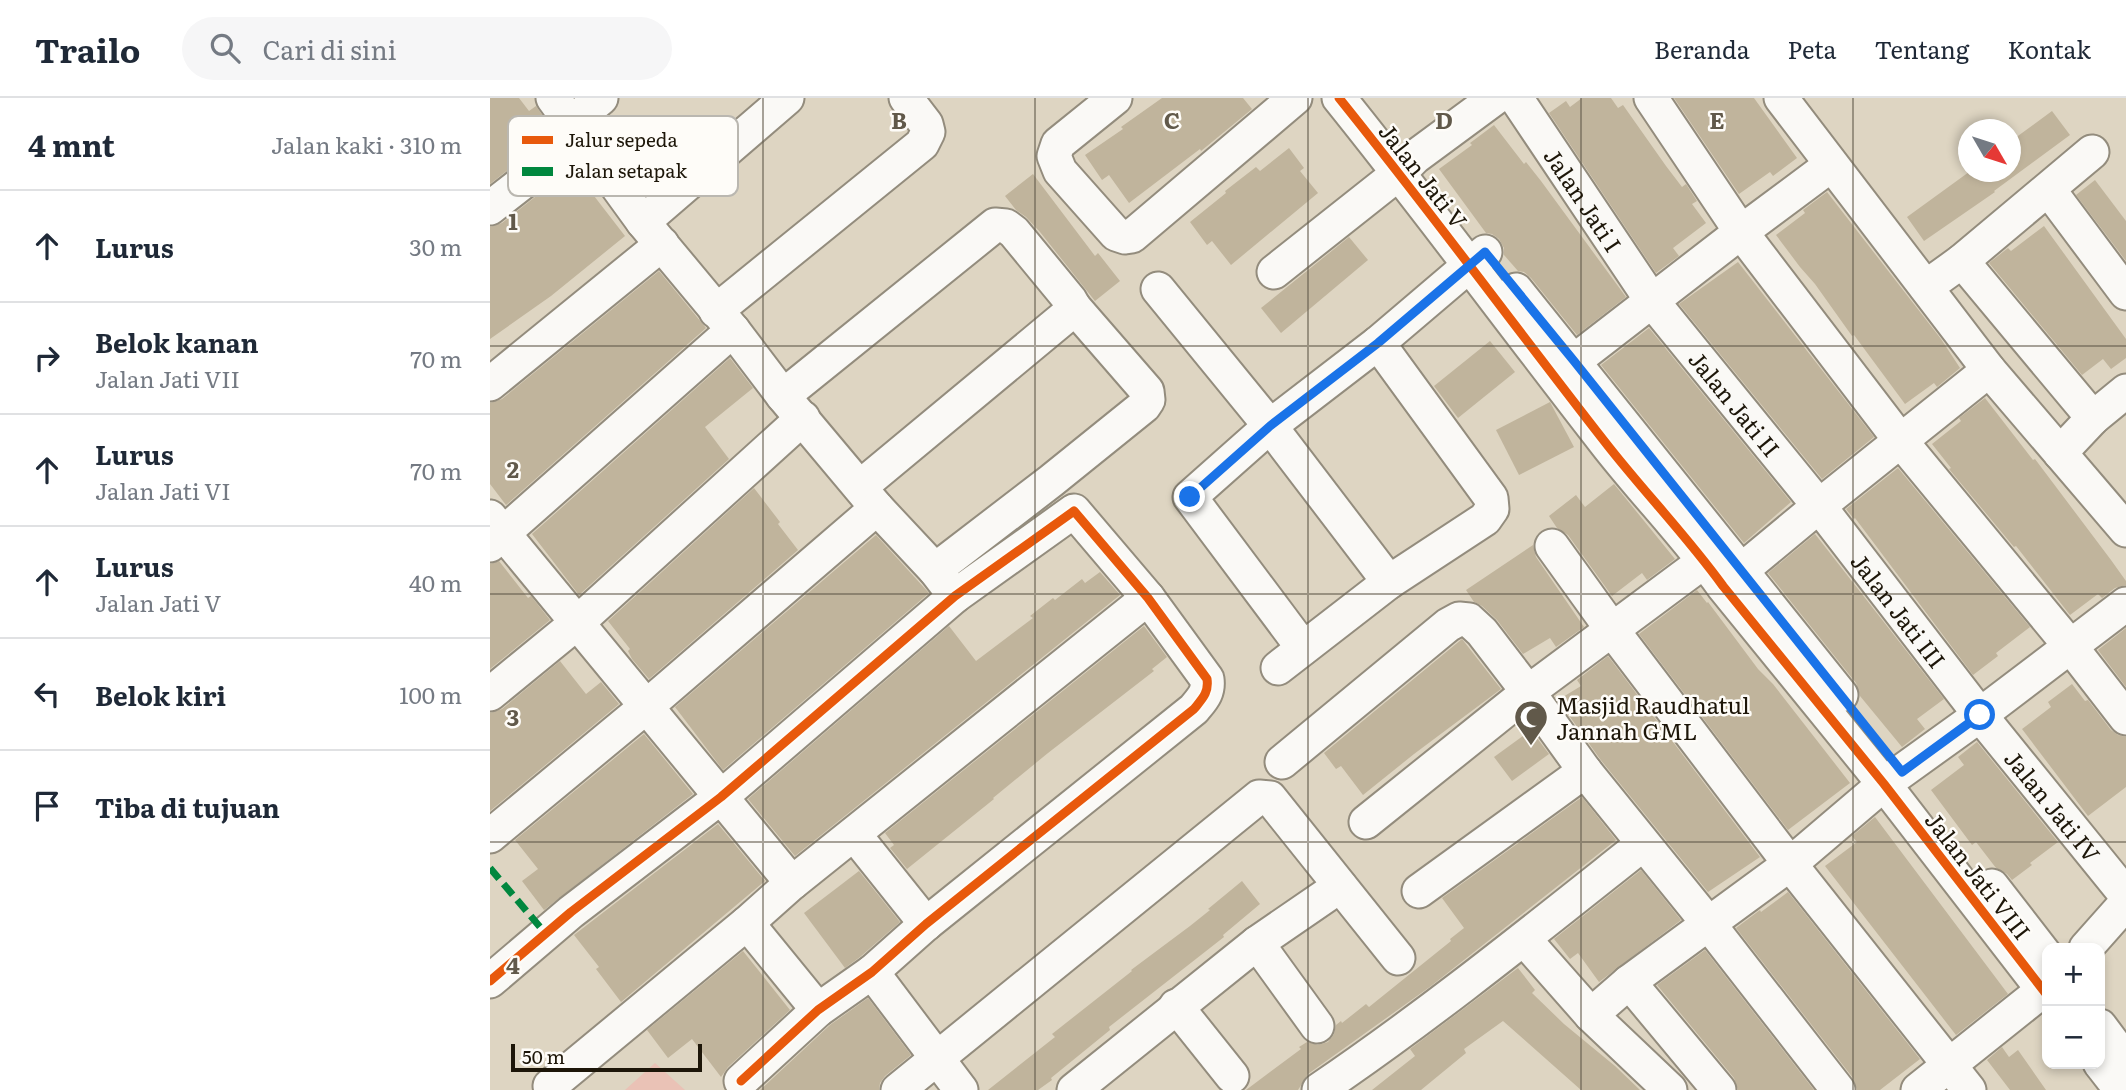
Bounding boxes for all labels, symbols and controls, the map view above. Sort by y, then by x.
search box [182,17,672,80]
text: Trailo [35,24,140,73]
icon: search [206,29,244,67]
text: Cari di sini [262,29,396,68]
text: Beranda [1654,31,1750,66]
text: Peta [1788,31,1837,66]
text: Tentang [1875,31,1969,66]
text: Kontak [2007,31,2091,66]
text: B [891,102,907,136]
text: C [1164,102,1180,136]
text: D [1435,102,1453,136]
text: E [1709,102,1725,136]
street label: Jalan Jati V [1372,115,1476,235]
legend [508,116,738,196]
north arrow [1958,119,2021,182]
text: 4 mnt [28,122,115,166]
text: Jalur sepeda [565,125,678,153]
text: Jalan kaki · 310 m [271,127,462,161]
street label: Jalan Jati I [1537,141,1631,258]
text: Jalan setapak [565,156,688,184]
text: 1 [508,203,518,237]
icon: ahead [28,227,66,265]
text: Lurus [95,227,174,266]
text: 30 m [409,229,462,263]
text: Belok kanan [95,322,259,361]
icon: right [28,339,66,377]
text: 70 m [410,341,462,375]
street label: Jalan Jati II [1682,343,1789,463]
text: Jalan Jati VII [95,361,240,395]
text: Lurus [95,434,174,473]
icon: ahead [28,451,66,489]
text: 2 [507,451,519,485]
text: 70 m [410,453,462,487]
text: Jalan Jati VI [95,473,231,507]
route end [1174,481,1205,512]
street label: Jalan Jati III [1844,545,1955,675]
text: Lurus [95,546,174,585]
icon: ahead [28,563,66,601]
text: 40 m [409,565,462,599]
text: Jalan Jati V [95,585,221,619]
icon: left [28,675,66,713]
text: Belok kiri [95,675,226,714]
text: 100 m [399,677,462,711]
place label: Masjid Raudhatul Jannah GML [1556,687,1750,747]
mosque icon: Masjid Raudhatul Jannah GML [1512,698,1550,747]
text: 3 [507,699,519,733]
route start [1964,699,1995,730]
street label: Jalan Jati IV [1997,742,2109,869]
icon: arrive [28,787,66,825]
text: Tiba di tujuan [95,787,280,826]
street label: Jalan Jati VIII [1918,804,2040,946]
map controls [2042,943,2105,1069]
button: + [2042,943,2105,1006]
text: 4 [506,947,520,981]
button: − [2042,1006,2105,1069]
scale bar [511,1041,702,1073]
text: 50 m [522,1042,565,1070]

